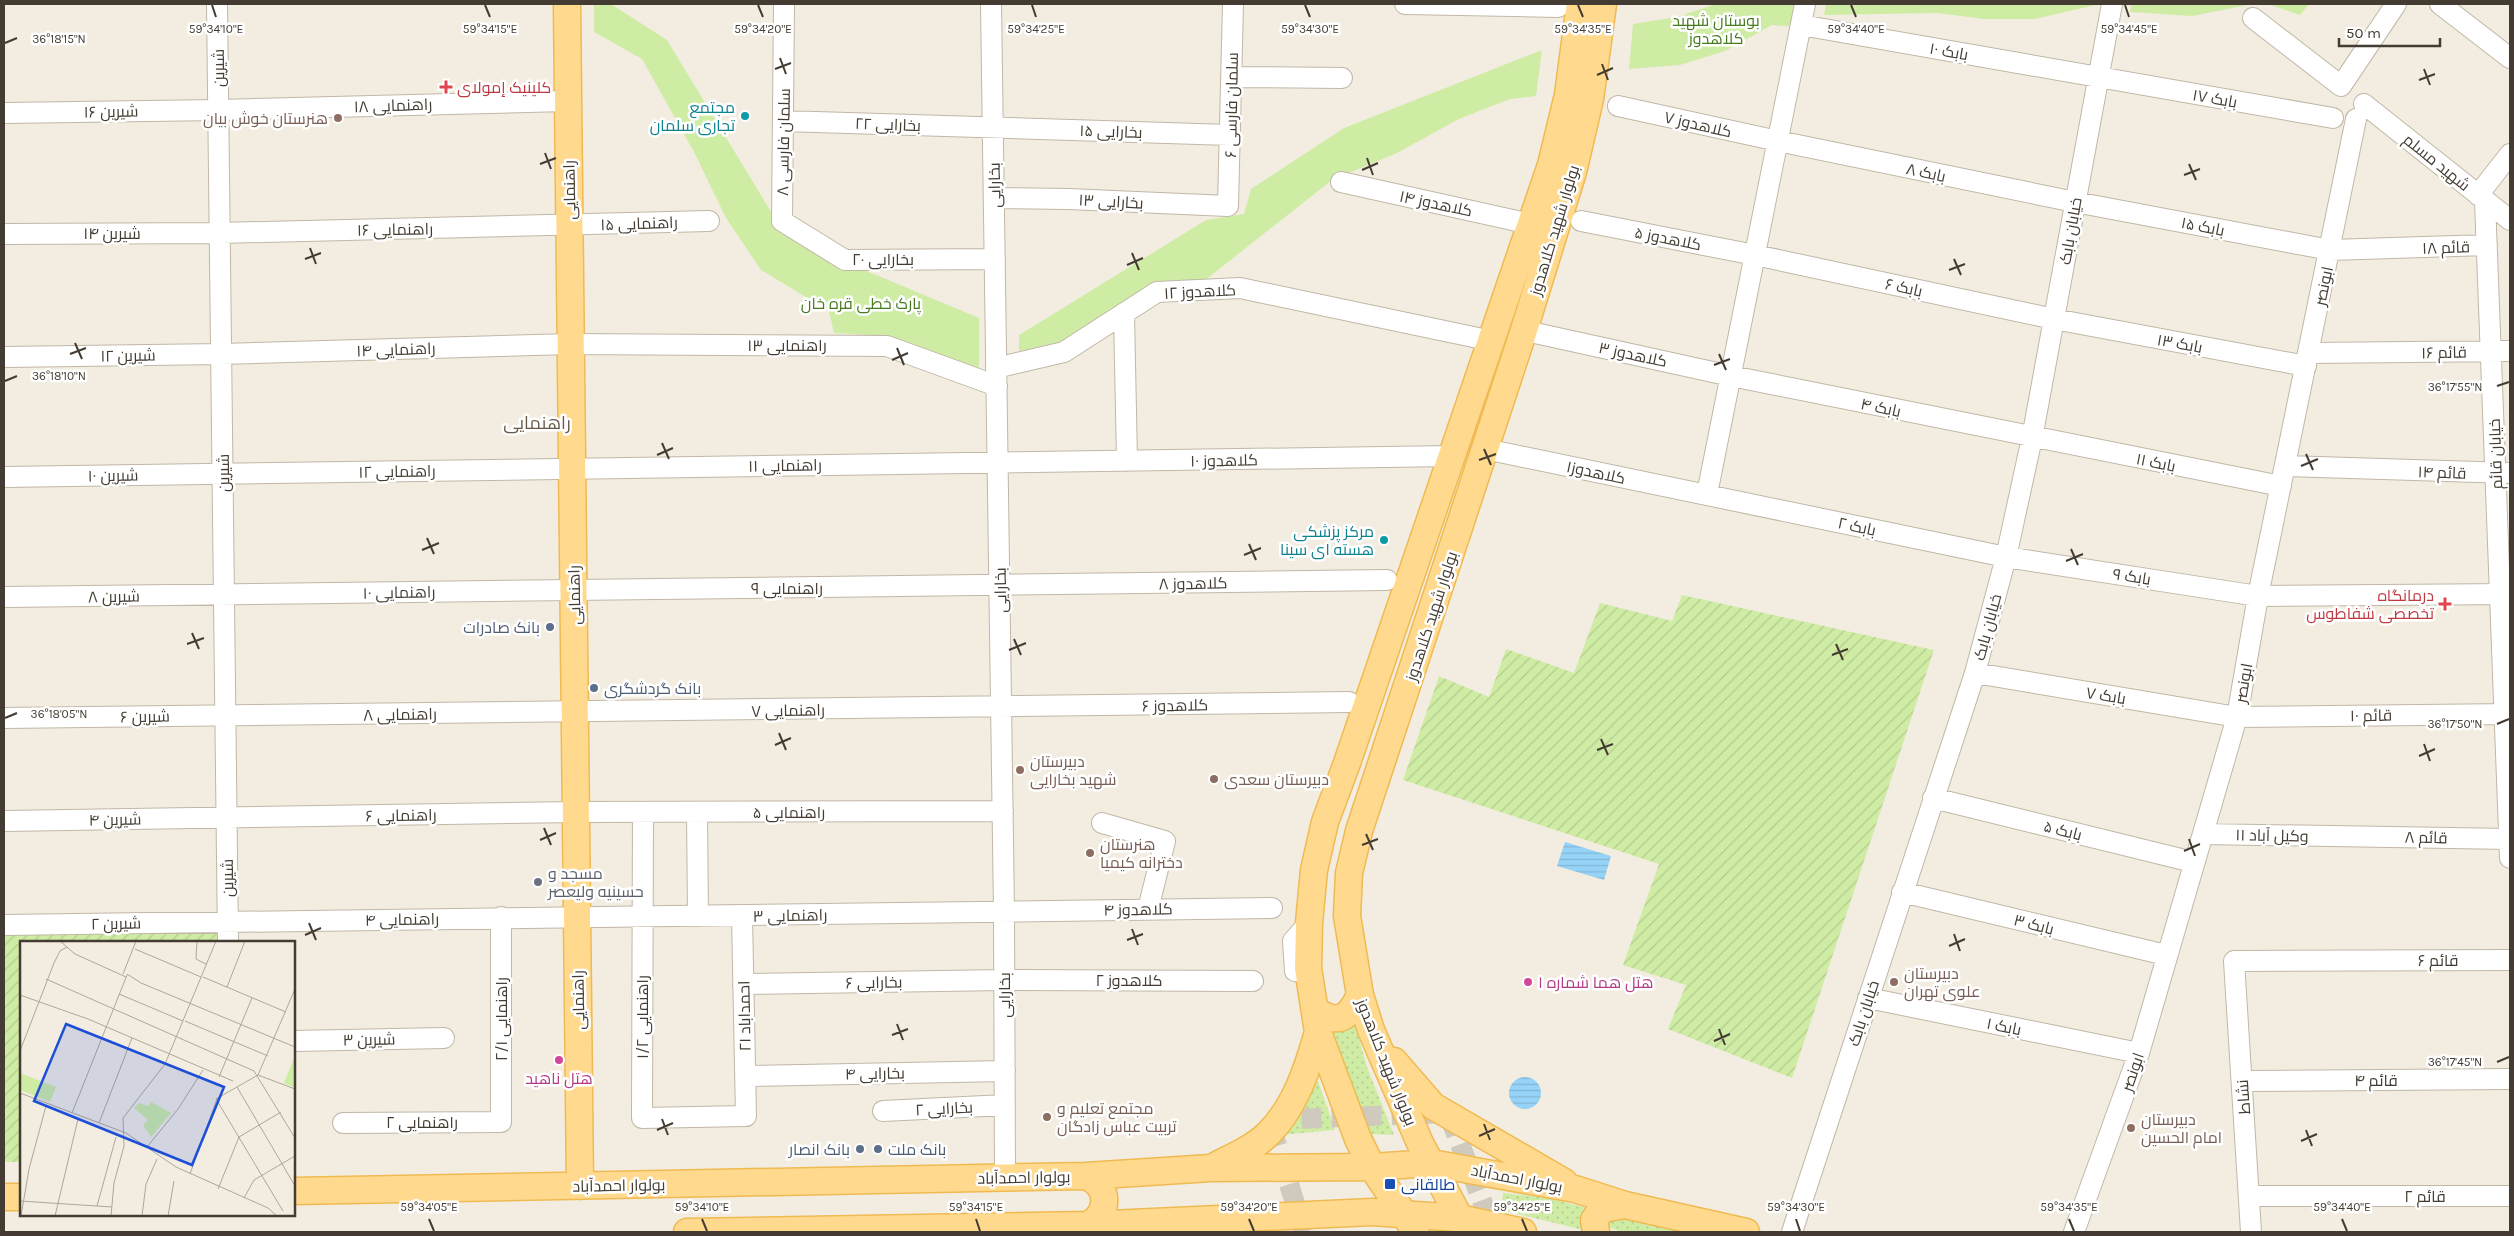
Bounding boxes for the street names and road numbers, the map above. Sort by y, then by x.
street label: بابک ۱۰ [1928,39,1970,64]
street label: شیرین [209,49,229,87]
street label: سلمان فارسی ۶ [1221,52,1243,158]
street label: بابک ۱۷ [2191,85,2239,112]
street label: سلمان فارسی ۸ [773,88,795,196]
street label: راهنمایی ۱۸ [353,95,433,117]
street label: شیرین ۱۶ [84,102,138,122]
street label: کلاهدوز ۷ [1662,107,1734,141]
street label: بخارایی ۲۲ [855,114,921,136]
street label: بخارایی ۱۵ [1079,121,1143,143]
street label: شهید مسلم [2398,130,2474,197]
street label: بابک ۸ [1904,159,1947,186]
street label: راهنمایی [559,160,581,220]
street label: بخارایی [985,162,1005,208]
street label: بولوار شهید کلاهدوز [1525,163,1584,299]
street label: کلاهدوز ۱۴ [1398,186,1474,221]
street label: بخارایی ۱۳ [1078,190,1144,214]
street label: خیابان بابک [2055,196,2087,266]
street label: راهنمایی ۱۵ [600,213,678,235]
street label: بابک ۱۵ [2180,213,2226,240]
street label: راهنمایی ۱۶ [357,219,433,241]
street label: کلاهدوز ۵ [1633,223,1703,254]
street label: شیرین ۱۴ [83,224,141,244]
street label: قائم ۱۸ [2422,237,2470,260]
street label: بخارایی ۲۰ [852,250,914,270]
street label: ابونصر [2310,265,2337,309]
street label: بابک ۶ [1883,274,1924,301]
street label: کلاهدوز ۱۲ [1164,280,1237,303]
street label: بابک ۱۳ [2156,330,2204,357]
street label: راهنمایی ۱۳ [747,336,827,356]
street label: کلاهدوز ۳ [1597,338,1669,371]
street label: راهنمایی ۱۴ [356,339,436,361]
street label: قائم ۱۶ [2421,343,2467,364]
street label: شیرین ۱۲ [100,346,156,366]
street label: بابک ۴ [1859,394,1903,421]
street label: خیابان قائم [2485,418,2508,490]
street label: بابک ۱۱ [2134,449,2177,476]
street label: کلاهدوز ۱۰ [1190,450,1258,471]
street label: شیرین [214,454,234,492]
street label: راهنمایی ۱۱ [748,455,822,477]
street label: کلاهدوز۱ [1565,457,1627,488]
street label: راهنمایی ۱۲ [358,461,436,483]
street label: قائم ۱۴ [2417,462,2467,485]
street label: شیرین ۱۰ [87,466,139,486]
street label: بابک ۲ [1836,513,1878,540]
street label: بولوار شهید کلاهدوز [1401,549,1462,685]
street label: بابک ۹ [2111,564,2152,589]
street label: راهنمایی [564,565,586,625]
street label: بخارایی [991,567,1011,613]
street label: کلاهدوز ۸ [1158,573,1228,594]
street label: راهنمایی ۹ [751,579,823,599]
street label: راهنمایی ۱۰ [363,582,436,604]
street label: شیرین ۸ [88,587,140,607]
street label: خیابان بابک [1969,592,2006,663]
street label: ابونصر [2230,662,2256,705]
street label: بابک ۷ [2085,683,2127,708]
street label: کلاهدوز ۶ [1142,695,1208,716]
street label: راهنمایی ۷ [751,700,825,722]
street label: راهنمایی ۸ [363,704,437,726]
street label: قائم ۱۰ [2350,706,2392,727]
street label: شیرین ۶ [120,707,170,727]
street label: راهنمایی ۵ [753,803,825,823]
street label: راهنمایی ۶ [365,805,437,827]
street label: شیرین ۴ [89,810,142,830]
street label: بابک ۵ [2042,817,2084,844]
street label: وکیل آباد ۱۱ [2235,825,2309,847]
street label: قائم ۸ [2404,828,2448,849]
street label: شیرین [218,859,238,897]
street label: کلاهدوز ۴ [1103,899,1173,920]
street label: راهنمایی ۳ [753,905,827,927]
street label: راهنمایی ۴ [365,909,439,931]
street label: بابک ۳ [2012,910,2056,939]
street label: شیرین ۲ [91,914,141,934]
street label: قائم ۶ [2418,951,2458,972]
street label: راهنمایی [568,970,590,1030]
street label: کلاهدوز ۲ [1095,971,1163,990]
street label: بخارایی [995,972,1015,1018]
street label: بخارایی ۶ [845,973,903,993]
street label: راهنمایی ۱/۲ [633,975,653,1059]
street label: راهنمایی ۲/۱ [492,977,512,1061]
street label: خیابان بابک [1844,978,1884,1049]
street label: احمداباد ۲۱ [734,980,755,1052]
street label: بولوار شهید کلاهدوز [1351,995,1421,1129]
street label: بابک ۱ [1985,1014,2023,1039]
street label: شیرین ۳ [342,1030,396,1050]
street label: ابونصر [2117,1050,2148,1095]
street label: بخارایی ۴ [845,1063,905,1085]
street label: قائم ۴ [2354,1071,2398,1092]
street label: نشاط [2233,1079,2254,1115]
street label: بخارایی ۲ [915,1097,973,1120]
street label: راهنمایی ۲ [386,1113,458,1133]
street label: بولوار احمدآباد [1469,1160,1564,1197]
street label: بولوار احمدآباد [977,1167,1071,1188]
street label: بولوار احمدآباد [572,1175,666,1196]
street label: قائم ۲ [2404,1187,2446,1208]

